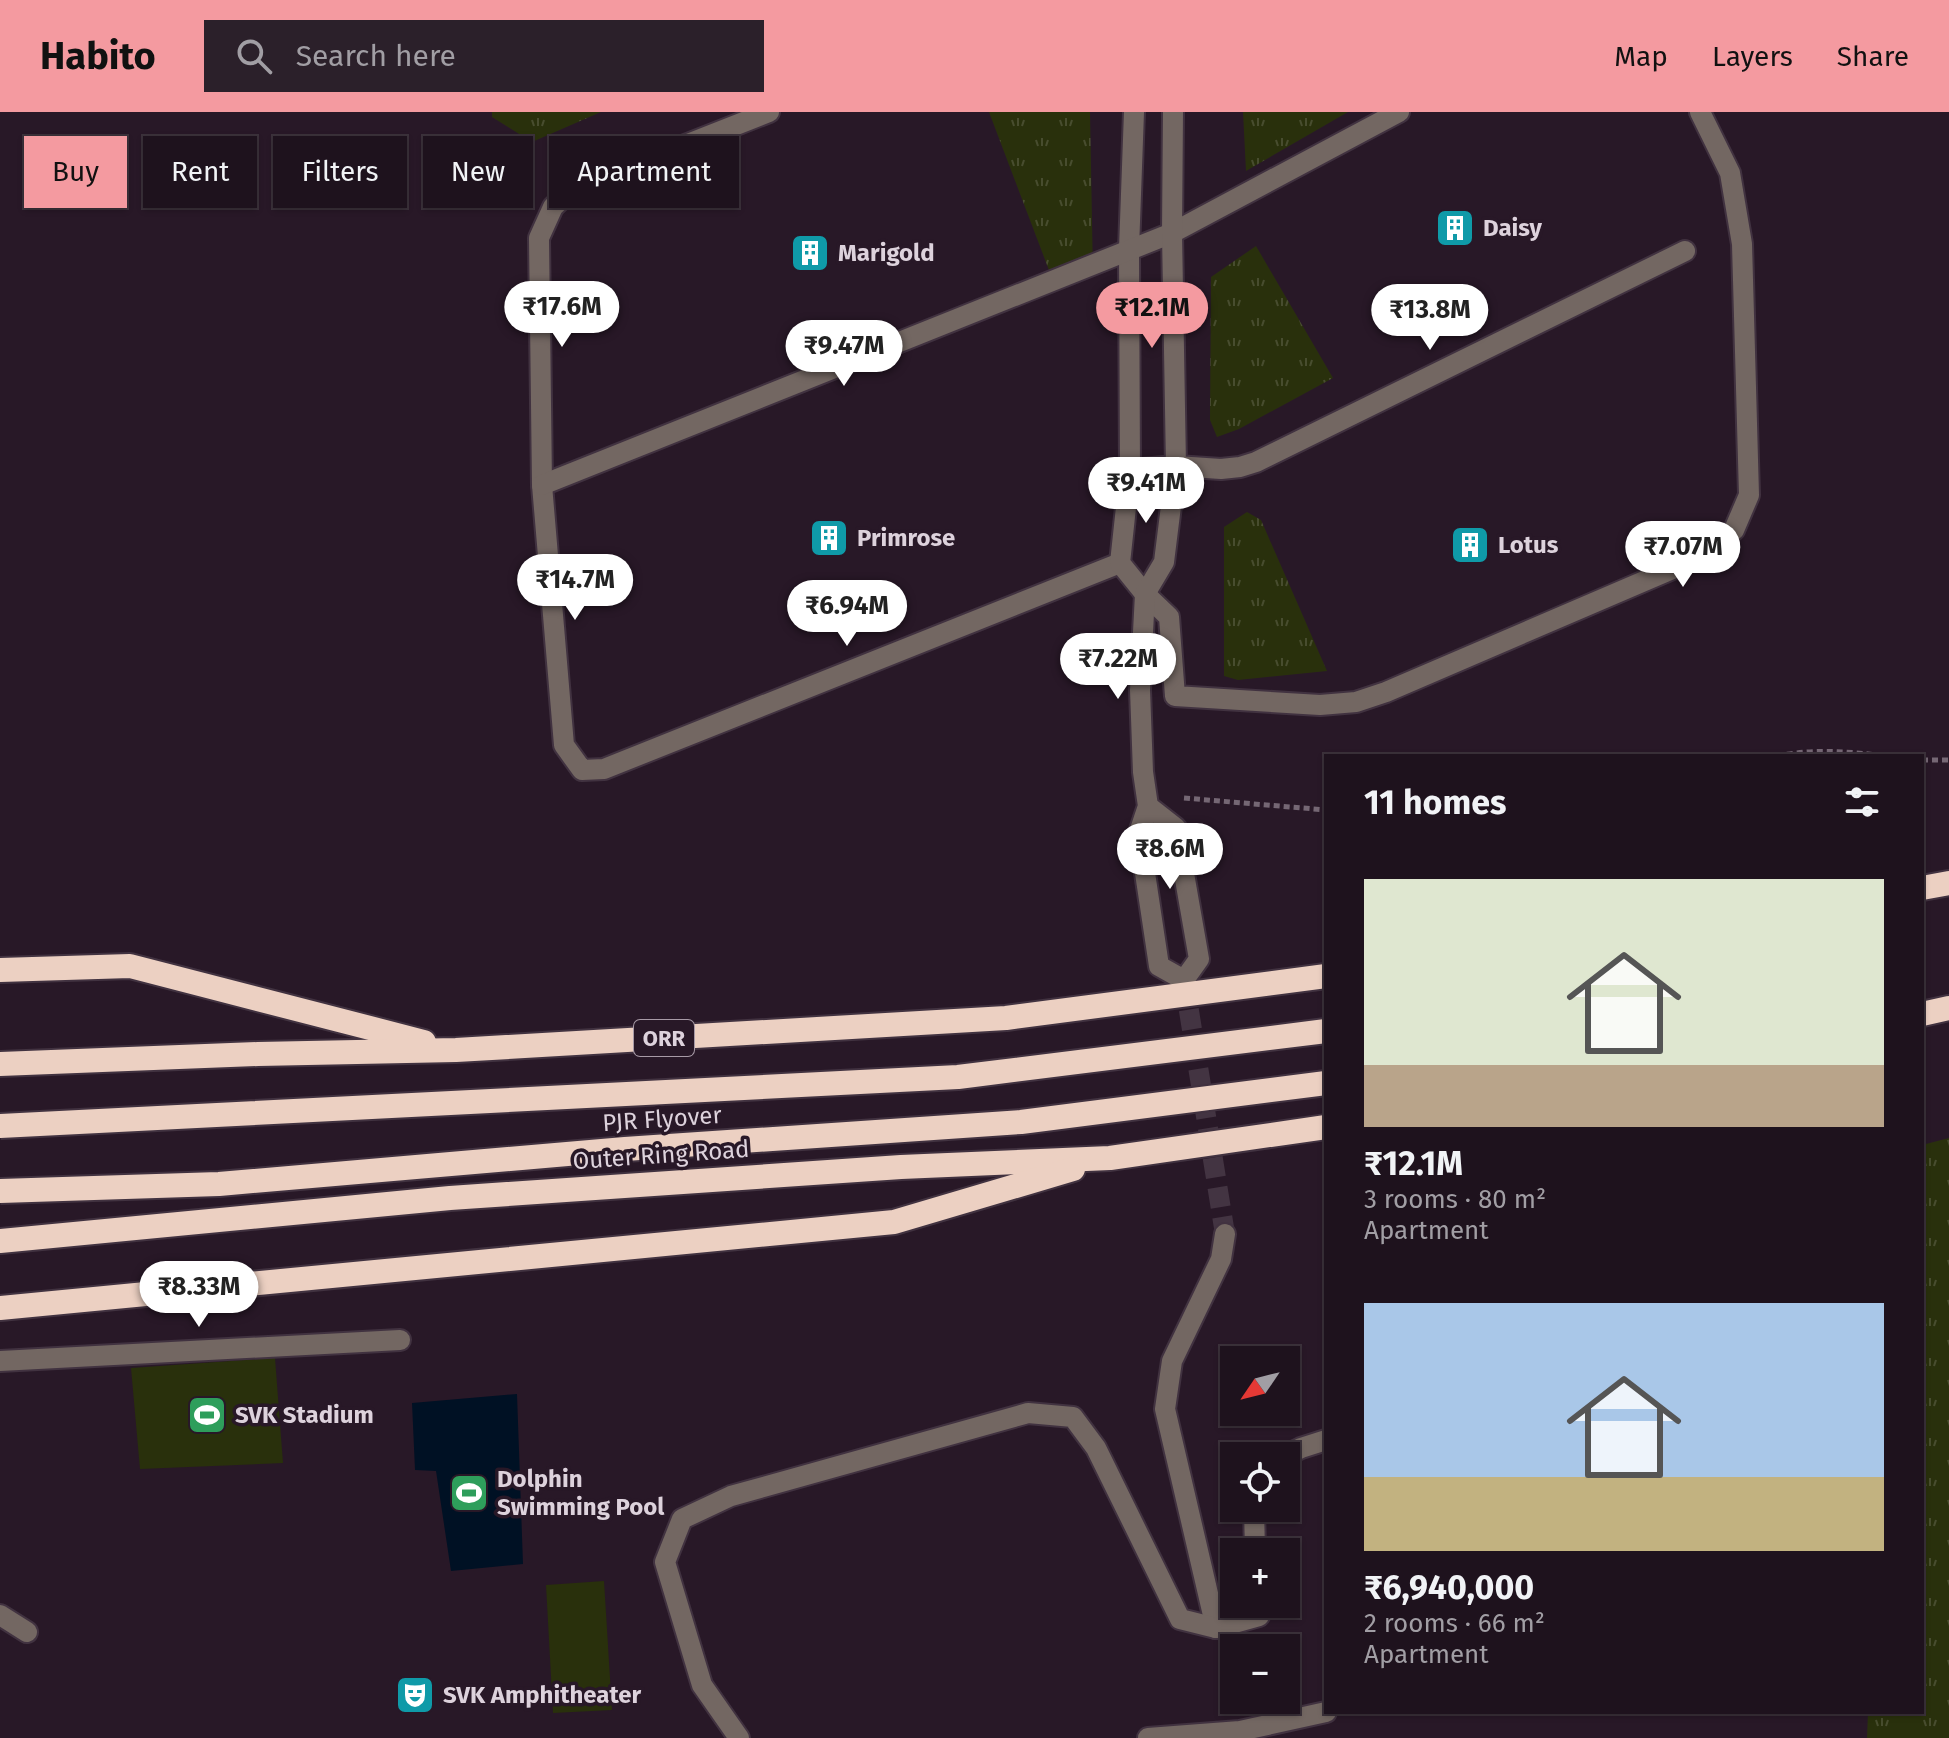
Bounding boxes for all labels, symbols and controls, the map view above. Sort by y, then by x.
search box [204,20,764,92]
text: Habito [40,33,156,79]
icon: search [232,34,276,78]
text: Search here [296,38,456,74]
text: Map [1614,40,1668,73]
text: Layers [1712,40,1793,73]
text: Share [1837,40,1909,73]
chip: Buy [24,136,127,208]
chip: Rent [143,136,257,208]
chip: Filters [273,136,407,208]
chip: New [423,136,533,208]
chip: Apartment [549,136,739,208]
building icon: Daisy [1434,207,1476,249]
place label: Daisy [1483,214,1542,242]
building icon: Marigold [789,232,831,274]
place label: Marigold [838,239,935,267]
pin: ₹17.6M [497,281,627,349]
pin: ₹12.1M [1087,282,1217,350]
pin: ₹13.8M [1365,284,1495,352]
text: ₹17.6M [522,291,602,322]
text: ₹12.1M [1114,292,1190,323]
text: ₹13.8M [1389,294,1471,325]
pin: ₹9.47M [779,320,909,388]
text: ₹9.47M [804,330,884,361]
pin: ₹9.41M [1081,457,1211,525]
text: ₹9.41M [1106,467,1186,498]
building icon: Primrose [808,517,850,559]
pin: ₹7.07M [1618,521,1748,589]
place label: Primrose [857,524,955,552]
building icon: Lotus [1449,524,1491,566]
place label: Lotus [1498,531,1559,559]
text: ₹7.07M [1643,531,1723,562]
pin: ₹14.7M [510,554,640,622]
text: ₹14.7M [535,564,615,595]
pin: ₹6.94M [782,580,912,648]
text: ₹6.94M [805,590,889,621]
pin: ₹7.22M [1053,633,1183,701]
text: ₹7.22M [1078,643,1158,674]
icon: filters [1840,780,1884,824]
text: 11 homes [1364,782,1506,823]
pin: ₹8.6M [1114,823,1226,891]
text: ₹8.6M [1135,833,1205,864]
icon: home [1552,931,1696,1075]
road number: ORR [634,1020,694,1056]
street label: PJR Flyover [601,1101,723,1137]
street label: Outer Ring Road [572,1135,750,1175]
text: ₹12.1M [1364,1143,1463,1184]
text: 3 rooms · 80 m² [1364,1184,1546,1215]
text: Apartment [1364,1215,1489,1246]
pin: ₹8.33M [134,1261,264,1329]
text: ₹8.33M [157,1271,241,1302]
north arrow [1220,1346,1300,1426]
map controls [1220,1346,1300,1714]
icon: home [1552,1355,1696,1499]
sports icon: SVK Stadium [186,1394,228,1436]
place label: SVK Stadium [235,1401,374,1429]
button: locate [1220,1442,1300,1522]
place label: Dolphin Swimming Pool [497,1465,665,1521]
sports icon: Dolphin Swimming Pool [448,1472,490,1514]
button: + [1220,1538,1300,1618]
text: ₹6,940,000 [1364,1567,1534,1608]
text: 2 rooms · 66 m² [1364,1608,1545,1639]
button: − [1220,1634,1300,1714]
text: Apartment [1364,1639,1489,1670]
theatre icon: SVK Amphitheater [394,1674,436,1716]
place label: SVK Amphitheater [443,1681,642,1709]

